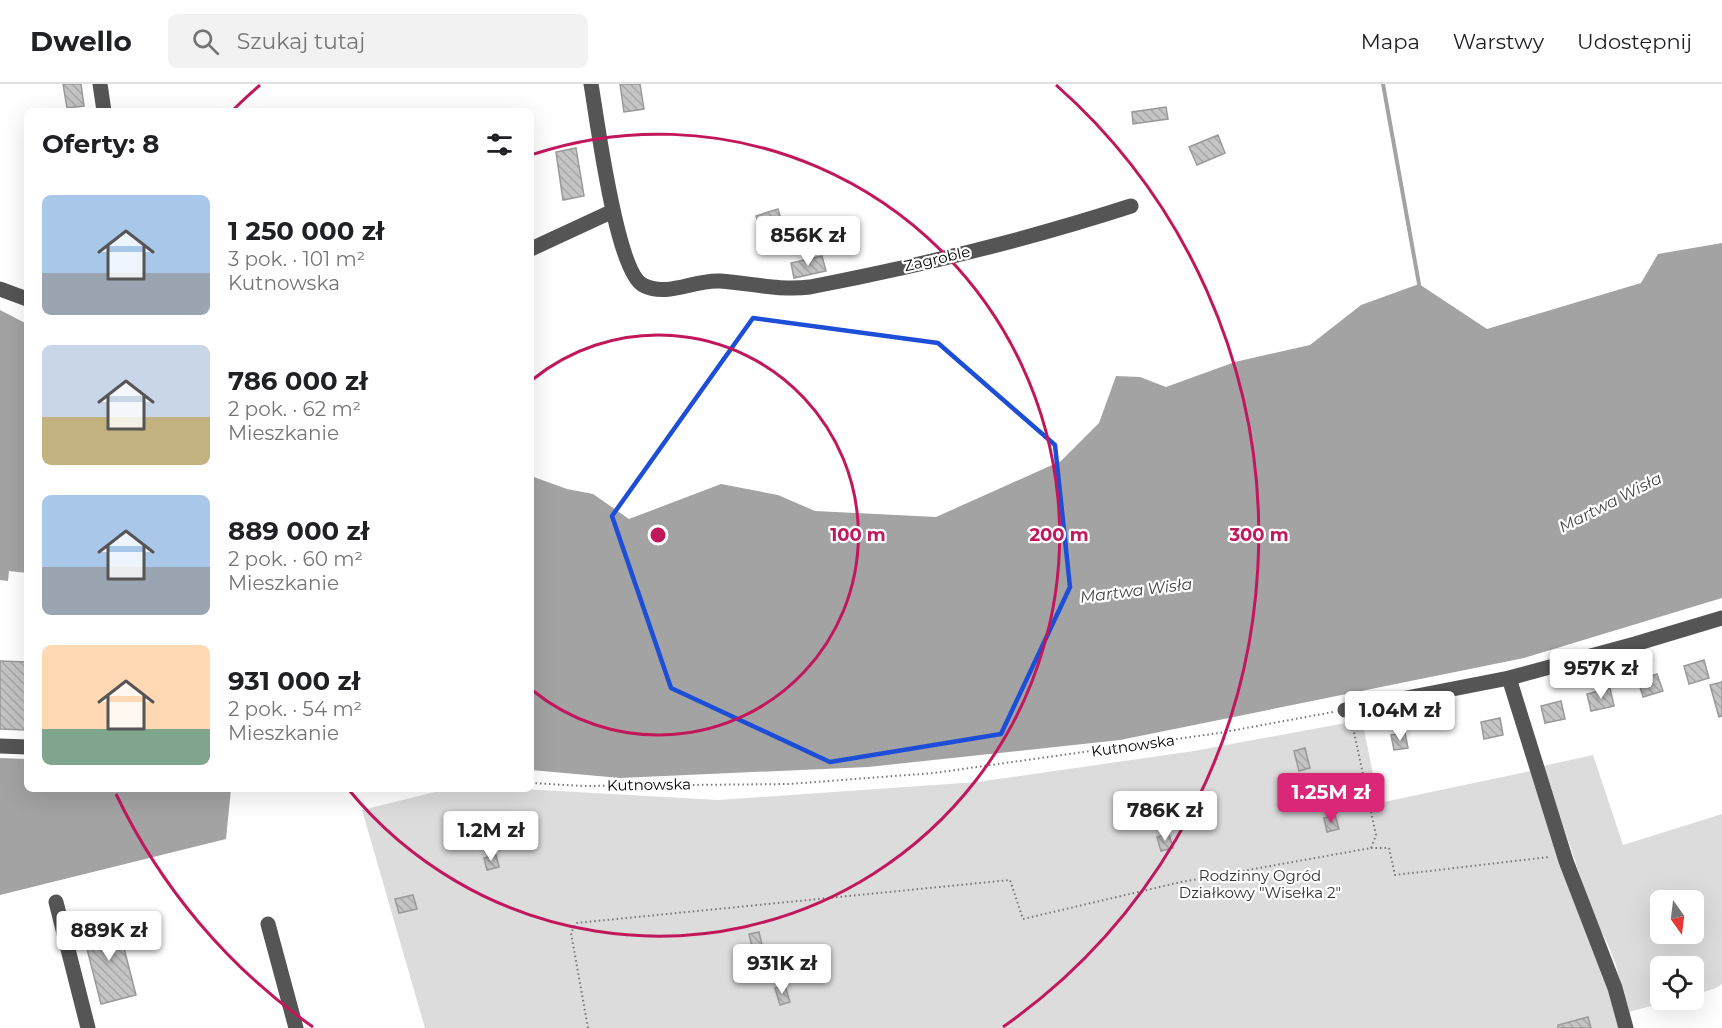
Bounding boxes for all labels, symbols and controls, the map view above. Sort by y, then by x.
search box [168,14,588,68]
text: Dwello [30,24,132,58]
icon: search [189,25,222,58]
text: Szukaj tutaj [237,28,365,55]
text: Mapa [1361,29,1420,54]
text: Warstwy [1453,29,1544,54]
text: Udostępnij [1577,29,1692,54]
text: Oferty: 8 [42,128,160,160]
icon: filters [483,128,516,161]
text: 1 250 000 zł [228,215,384,247]
pin: 856K zł [753,216,863,267]
icon: home [90,219,162,291]
text: 856K zł [770,223,846,247]
street label: Zagroble [902,242,972,275]
text: 3 pok. · 101 m² [228,247,365,271]
text: Kutnowska [228,271,340,295]
text: 786 000 zł [228,365,368,397]
icon: home [90,369,162,441]
text: 2 pok. · 62 m² [228,397,361,421]
text: Mieszkanie [228,421,339,445]
water label: Martwa Wisła [1556,468,1665,537]
text: 889 000 zł [228,515,369,547]
icon: home [90,519,162,591]
text: 100 m [830,524,886,546]
text: 200 m [1029,524,1089,546]
text: 300 m [1228,524,1289,546]
centre of rings [648,525,668,545]
text: 2 pok. · 60 m² [228,547,363,571]
text: Mieszkanie [228,571,339,595]
water label: Martwa Wisła [1079,574,1193,607]
pin: 957K zł [1546,649,1656,700]
text: 957K zł [1564,656,1638,680]
text: 931 000 zł [228,665,360,697]
icon: home [90,669,162,741]
pin: 1.04M zł [1338,691,1462,742]
text: 2 pok. · 54 m² [228,697,362,721]
text: 1.04M zł [1359,698,1441,722]
text: Mieszkanie [228,721,339,745]
street label: Kutnowska [1090,730,1176,761]
pin: 1.25M zł [1269,773,1393,824]
street label: Kutnowska [607,774,691,795]
text: 1.25M zł [1291,780,1371,804]
pin: 786K zł [1110,791,1220,842]
text: 786K zł [1127,798,1203,822]
pin: 1.2M zł [436,811,546,862]
text: 1.2M zł [457,818,525,842]
park label: Rodzinny Ogród Działkowy "Wisełka 2" [1179,866,1341,902]
north arrow [1650,890,1704,944]
map controls [1650,890,1704,1010]
pin: 889K zł [54,911,164,962]
text: 889K zł [71,918,148,942]
pin: 931K zł [727,944,837,995]
text: 931K zł [747,951,817,975]
button: locate [1650,956,1704,1010]

